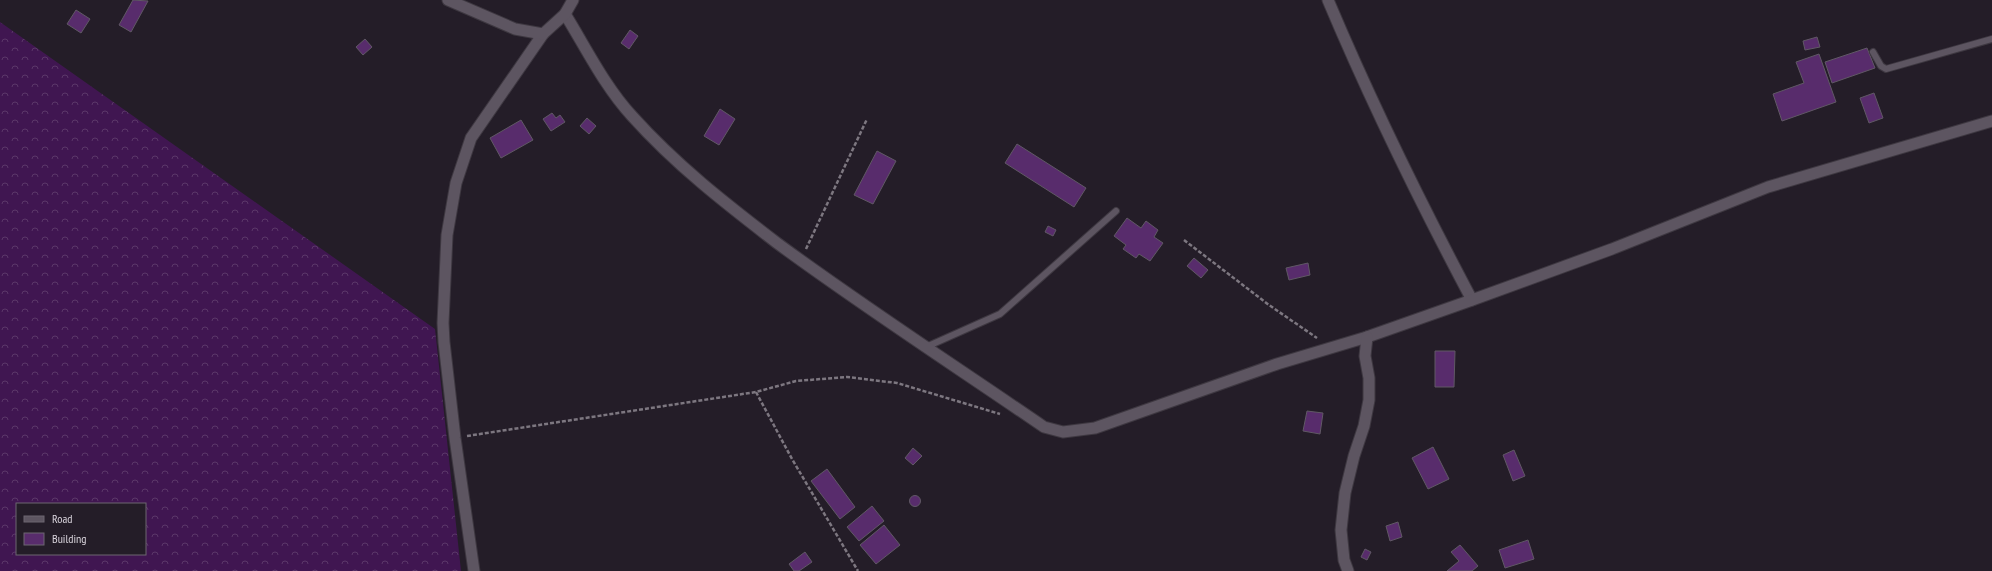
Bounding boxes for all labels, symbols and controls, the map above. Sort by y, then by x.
legend [16,503,146,555]
text: Road [52,511,72,526]
text: Building [52,531,87,546]

